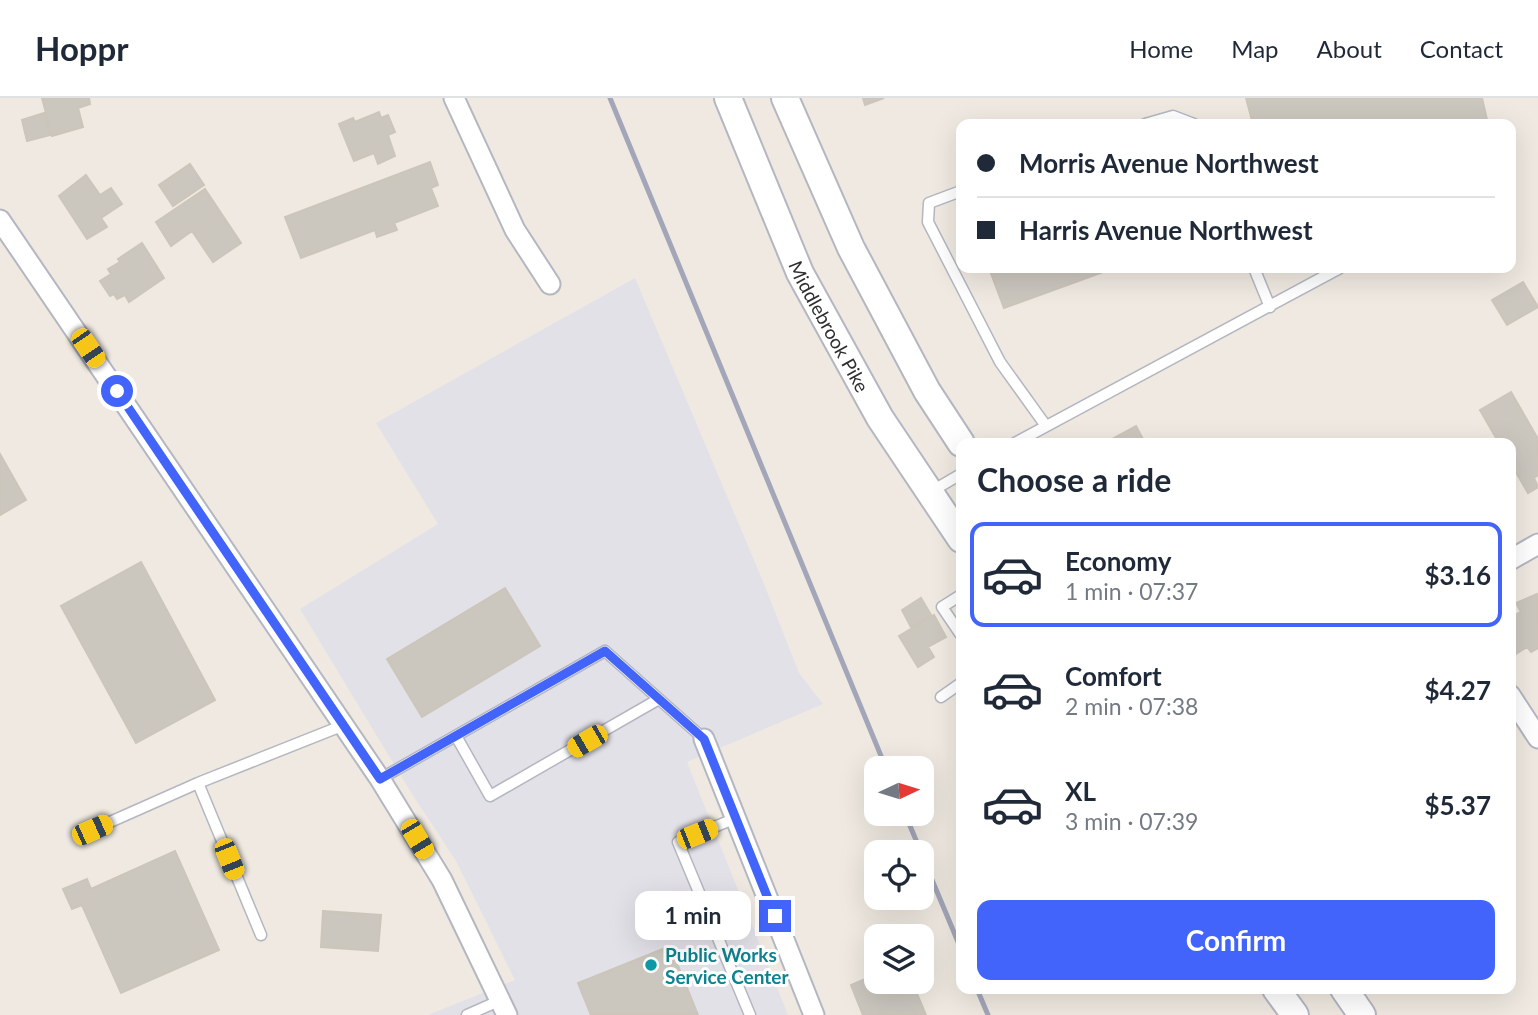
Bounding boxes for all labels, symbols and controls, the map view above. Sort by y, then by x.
text: Hoppr [35,28,129,68]
text: Home [1129,34,1193,63]
text: Map [1231,34,1279,63]
text: About [1317,34,1382,63]
text: Contact [1420,34,1503,63]
text: Morris Avenue Northwest [1019,147,1319,179]
text: Harris Avenue Northwest [1019,214,1313,246]
street label: Middlebrook Pike [785,257,875,396]
car [68,325,109,371]
route start [101,375,133,407]
text: Choose a ride [977,460,1171,499]
icon: car [981,543,1044,606]
text: Economy [1065,545,1171,577]
text: $3.16 [1425,559,1491,591]
text: 1 min · 07:37 [1065,577,1198,605]
icon: car [981,658,1044,721]
text: Comfort [1065,660,1162,692]
text: $4.27 [1425,674,1491,706]
text: 2 min · 07:38 [1065,692,1198,720]
car [564,721,611,761]
north arrow [864,756,934,826]
map controls [864,756,934,994]
icon: car [981,773,1044,836]
text: XL [1065,775,1096,807]
text: $5.37 [1425,789,1491,821]
text: 3 min · 07:39 [1065,807,1198,835]
car [69,812,116,848]
car [398,816,437,862]
car [674,816,721,852]
car [212,836,247,882]
button: locate [864,840,934,910]
callout: 1 min [635,892,750,940]
route end [759,900,791,932]
button: Confirm [977,900,1495,980]
text: 1 min [664,901,722,929]
button: layers [864,924,934,994]
place label: Public Works Service Center [665,943,789,988]
marker: Public Works Service Center [643,957,659,973]

